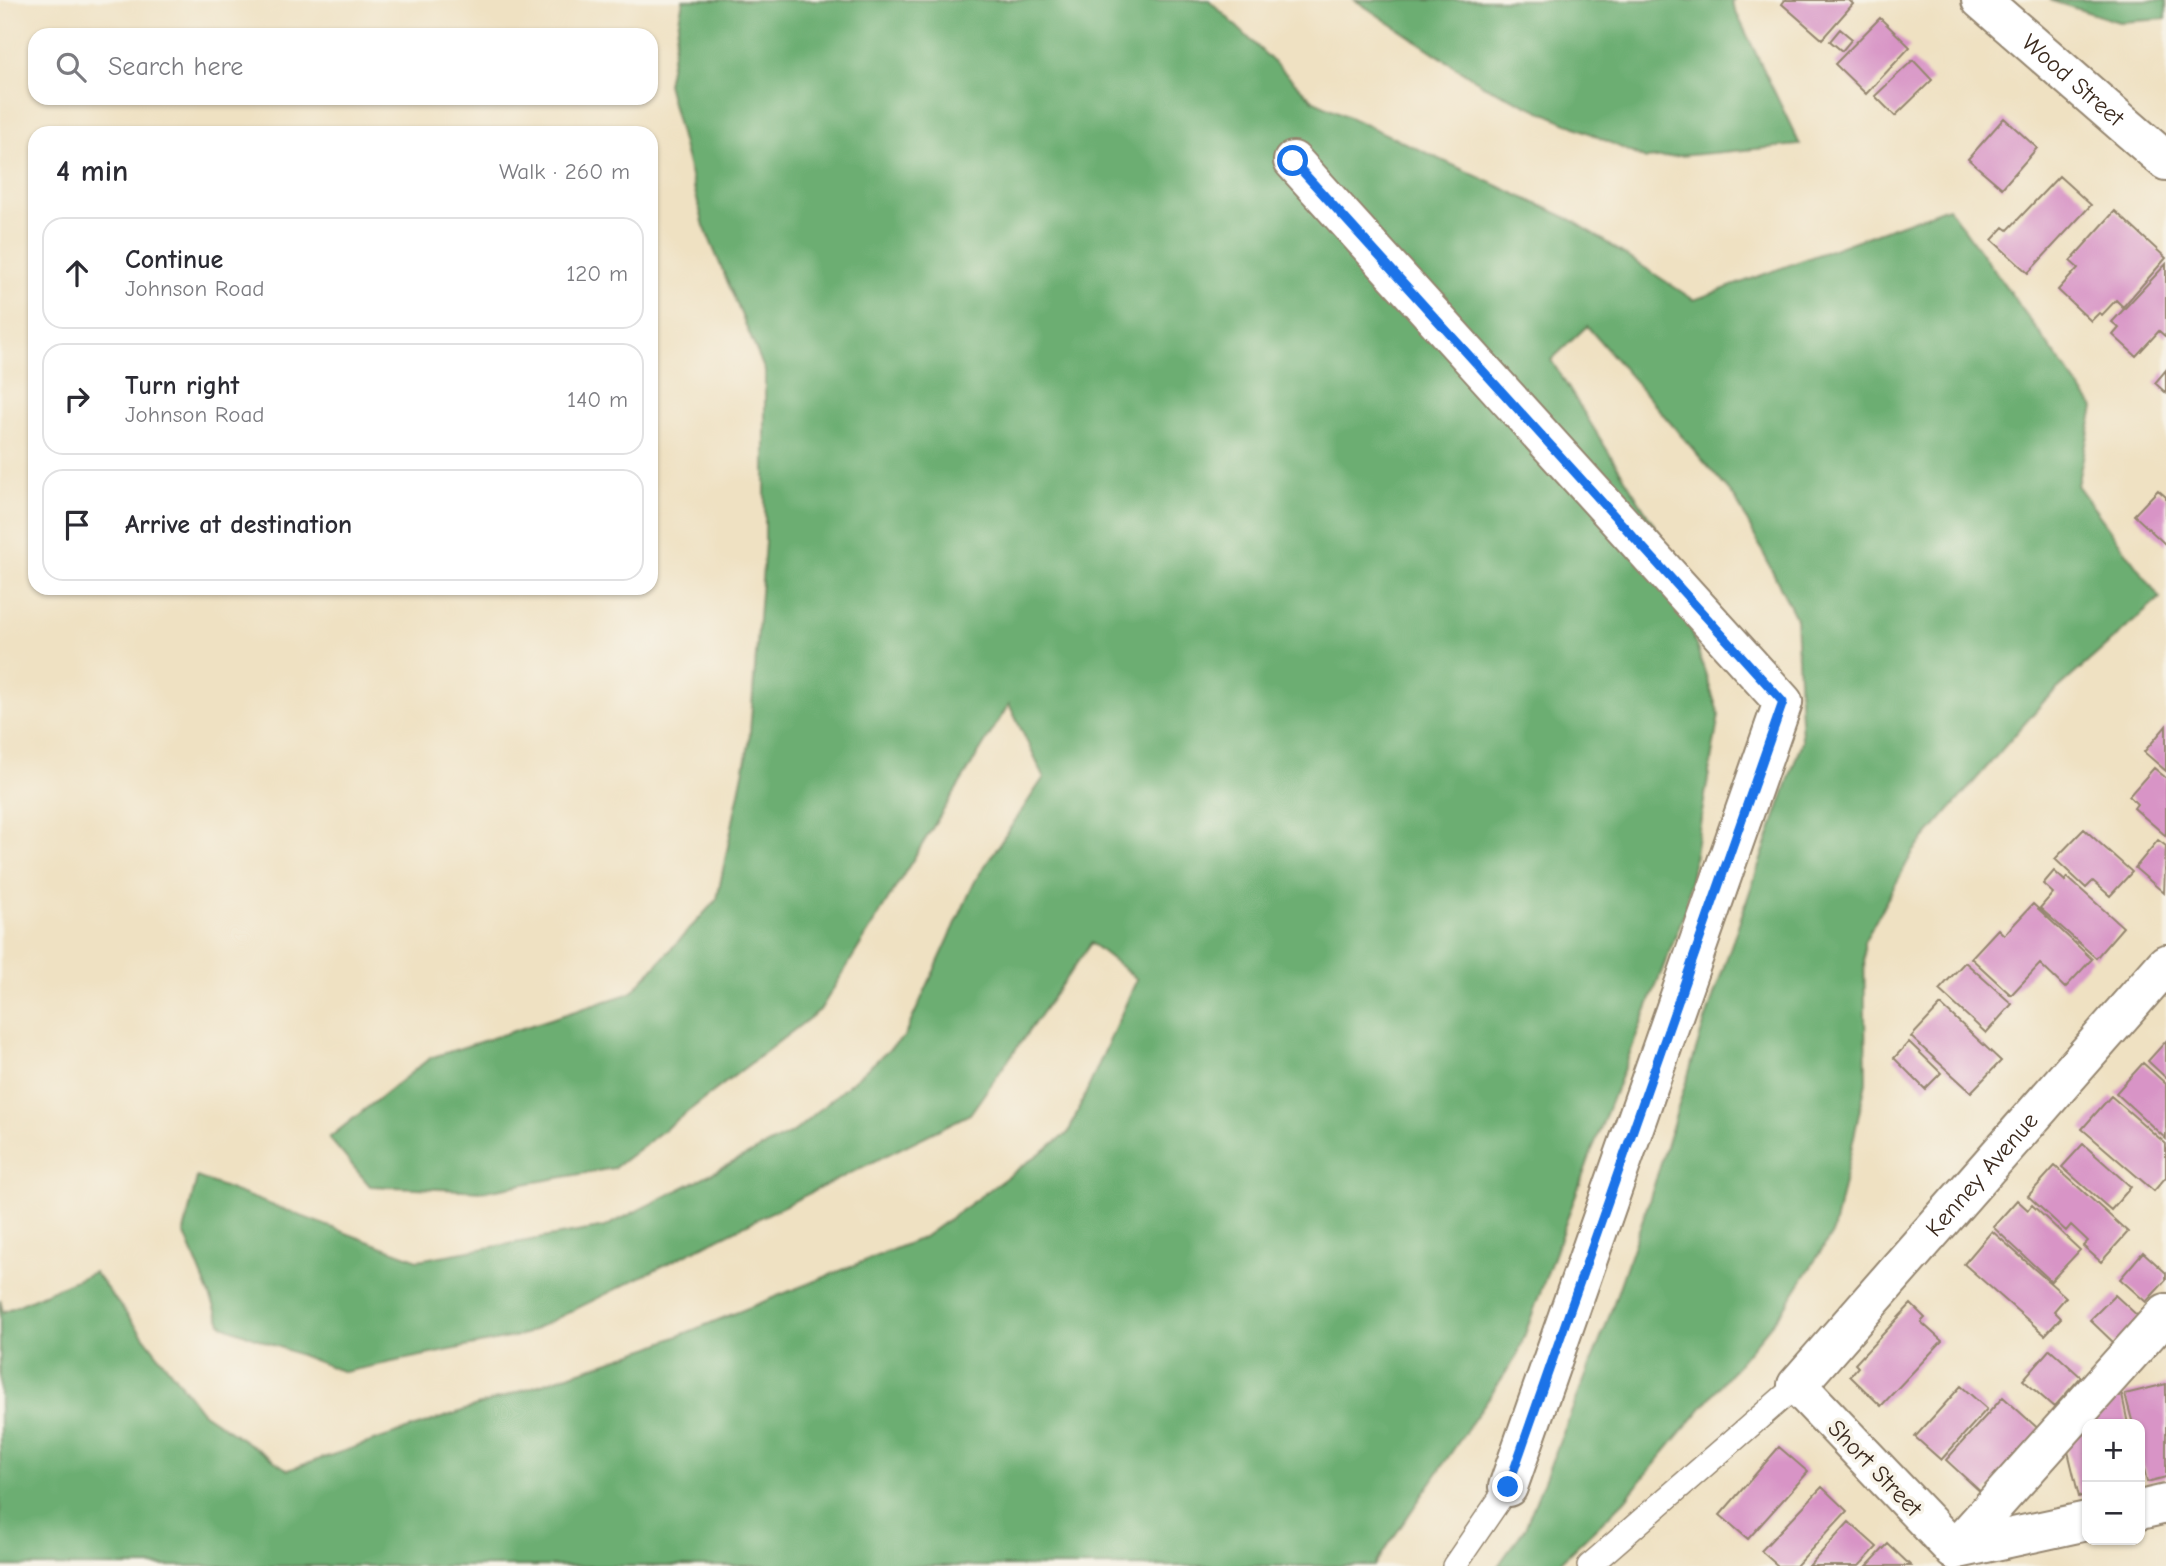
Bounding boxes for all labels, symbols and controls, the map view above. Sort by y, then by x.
search box [28,28,658,105]
street label: Wood Street [2016,28,2131,133]
icon: search [52,48,90,86]
text: Search here [108,52,243,82]
route start [1277,145,1308,176]
text: 4 min [56,154,128,189]
text: Walk · 260 m [499,158,630,185]
text: Continue [125,245,223,275]
icon: ahead [58,254,96,292]
text: 120 m [566,260,628,287]
text: Johnson Road [125,275,264,302]
text: Turn right [125,371,239,401]
icon: right [58,380,96,418]
text: 140 m [567,386,628,413]
text: Johnson Road [125,401,264,428]
icon: arrive [58,506,96,544]
text: Arrive at destination [125,510,352,540]
street label: Kenney Avenue [1920,1106,2044,1242]
street label: Short Street [1822,1414,1929,1523]
map controls [2082,1419,2145,1545]
button: + [2082,1419,2145,1482]
route end [1492,1471,1523,1502]
button: − [2082,1482,2145,1545]

